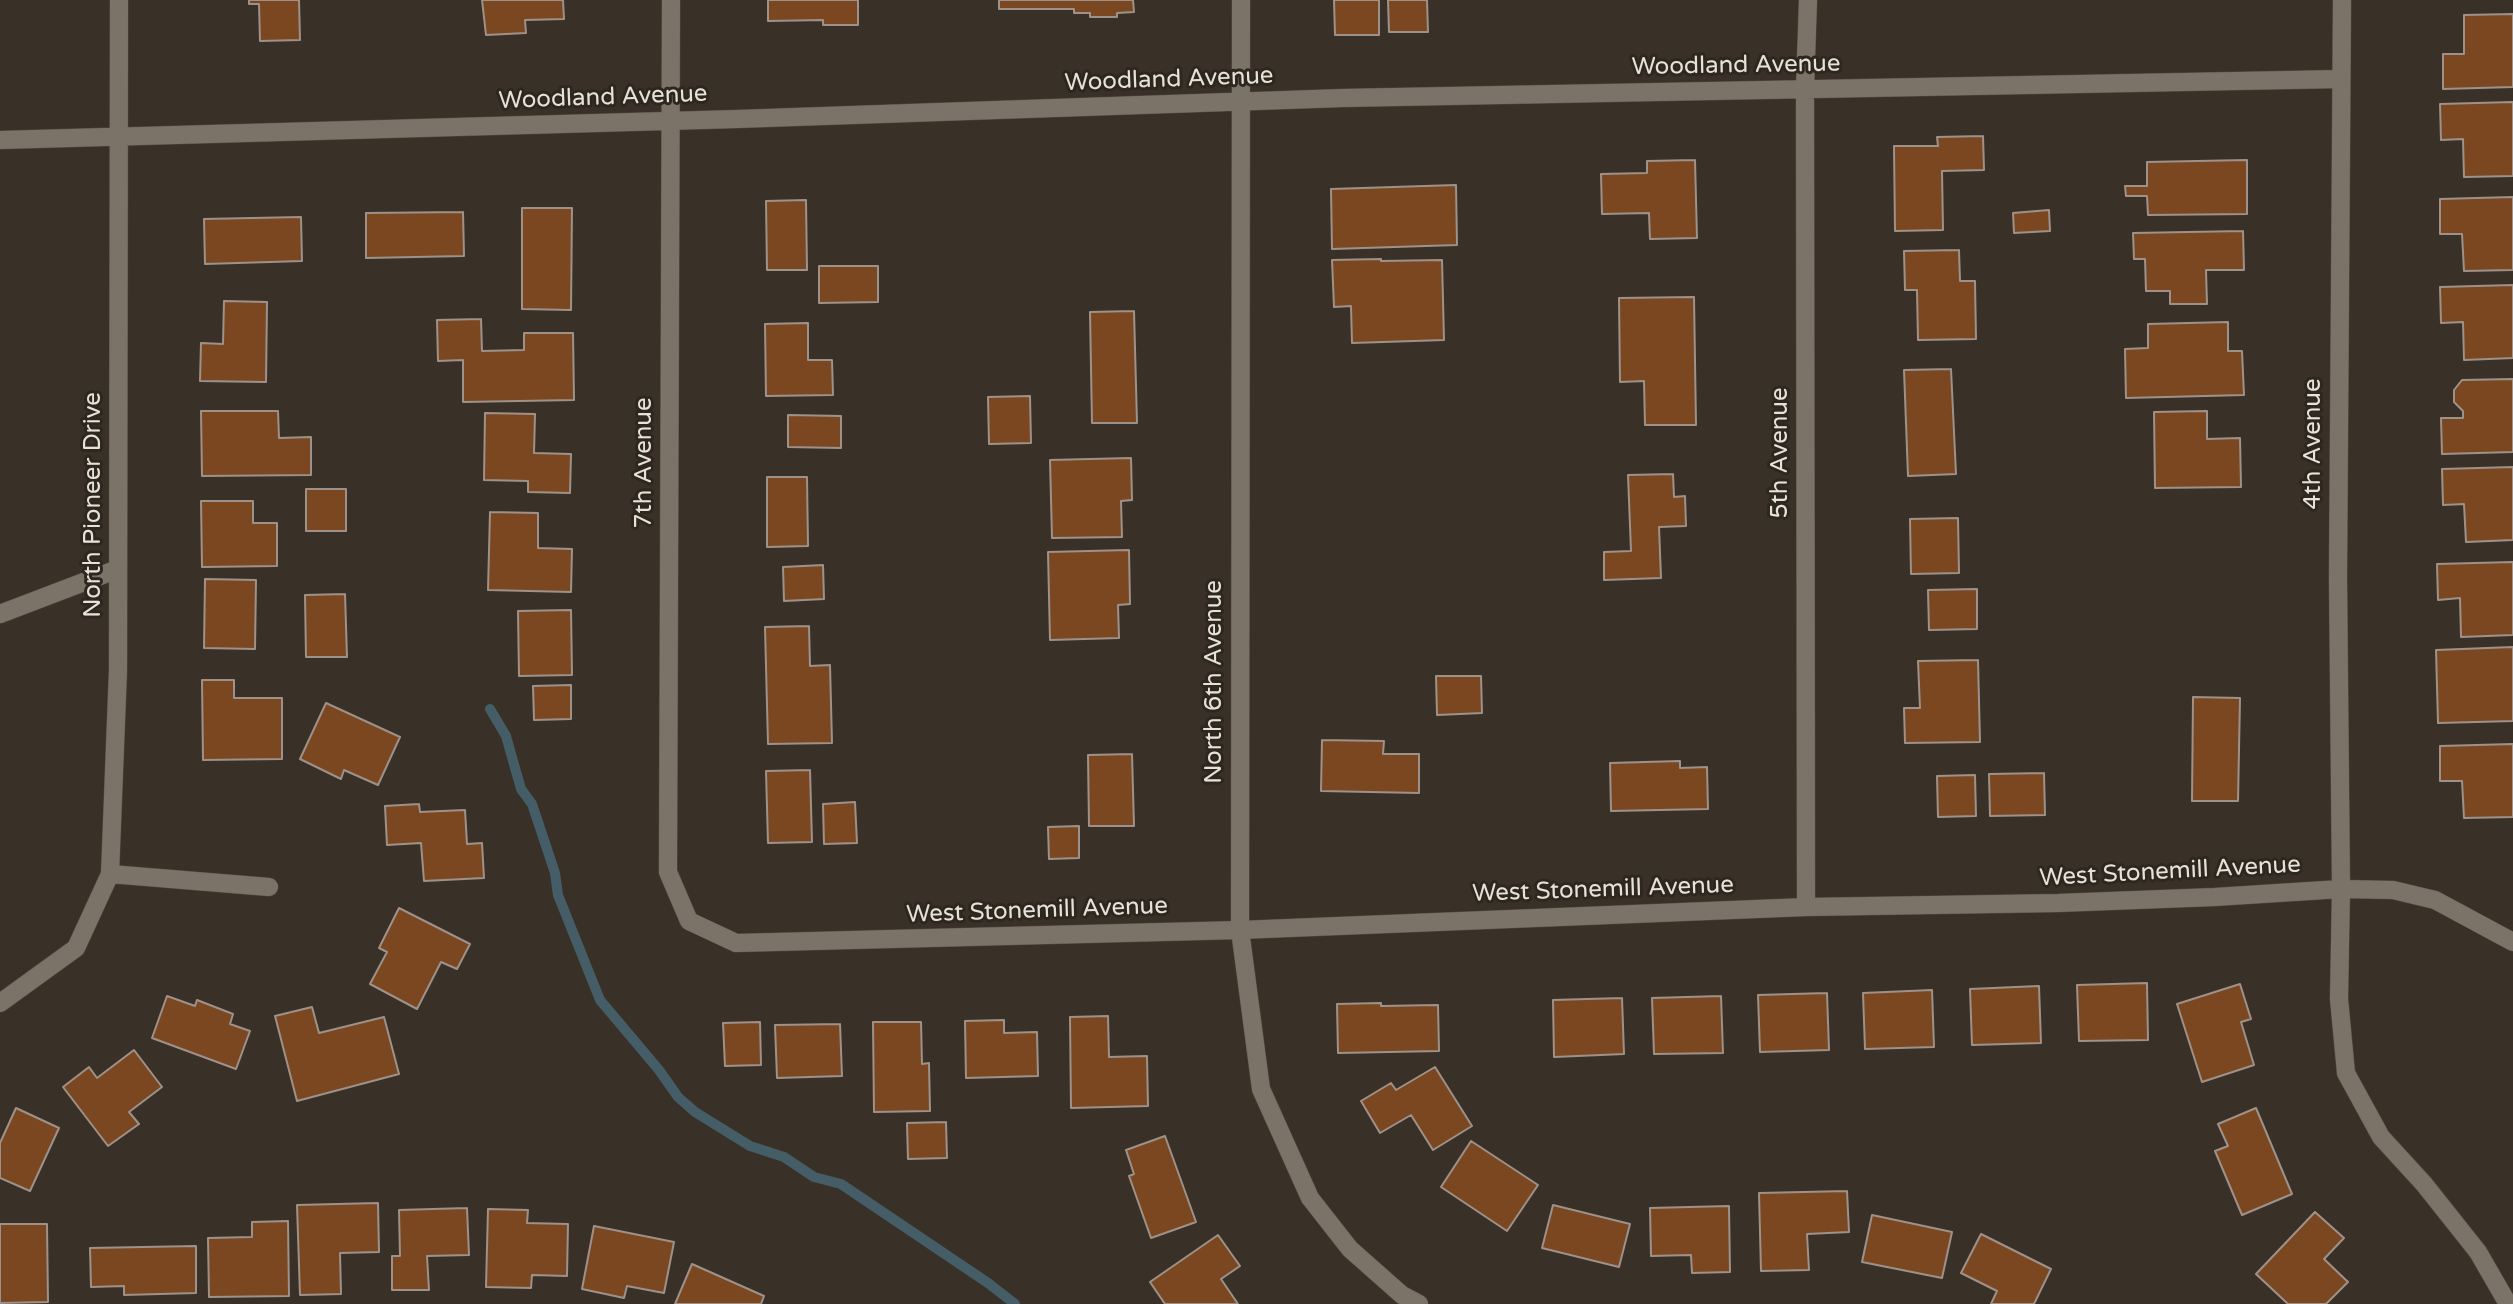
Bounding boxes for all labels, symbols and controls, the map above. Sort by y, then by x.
street label: Woodland Avenue [1631,50,1841,82]
street label: Woodland Avenue [1064,62,1274,98]
street label: Woodland Avenue [498,80,708,116]
street label: 4th Avenue [2300,379,2328,509]
street label: 5th Avenue [1767,388,1795,518]
street label: North Pioneer Drive [80,392,108,618]
street label: 7th Avenue [631,398,659,528]
street label: North 6th Avenue [1201,580,1229,784]
street label: West Stonemill Avenue [2039,851,2301,893]
street label: West Stonemill Avenue [1472,871,1734,909]
street label: West Stonemill Avenue [906,892,1168,930]

